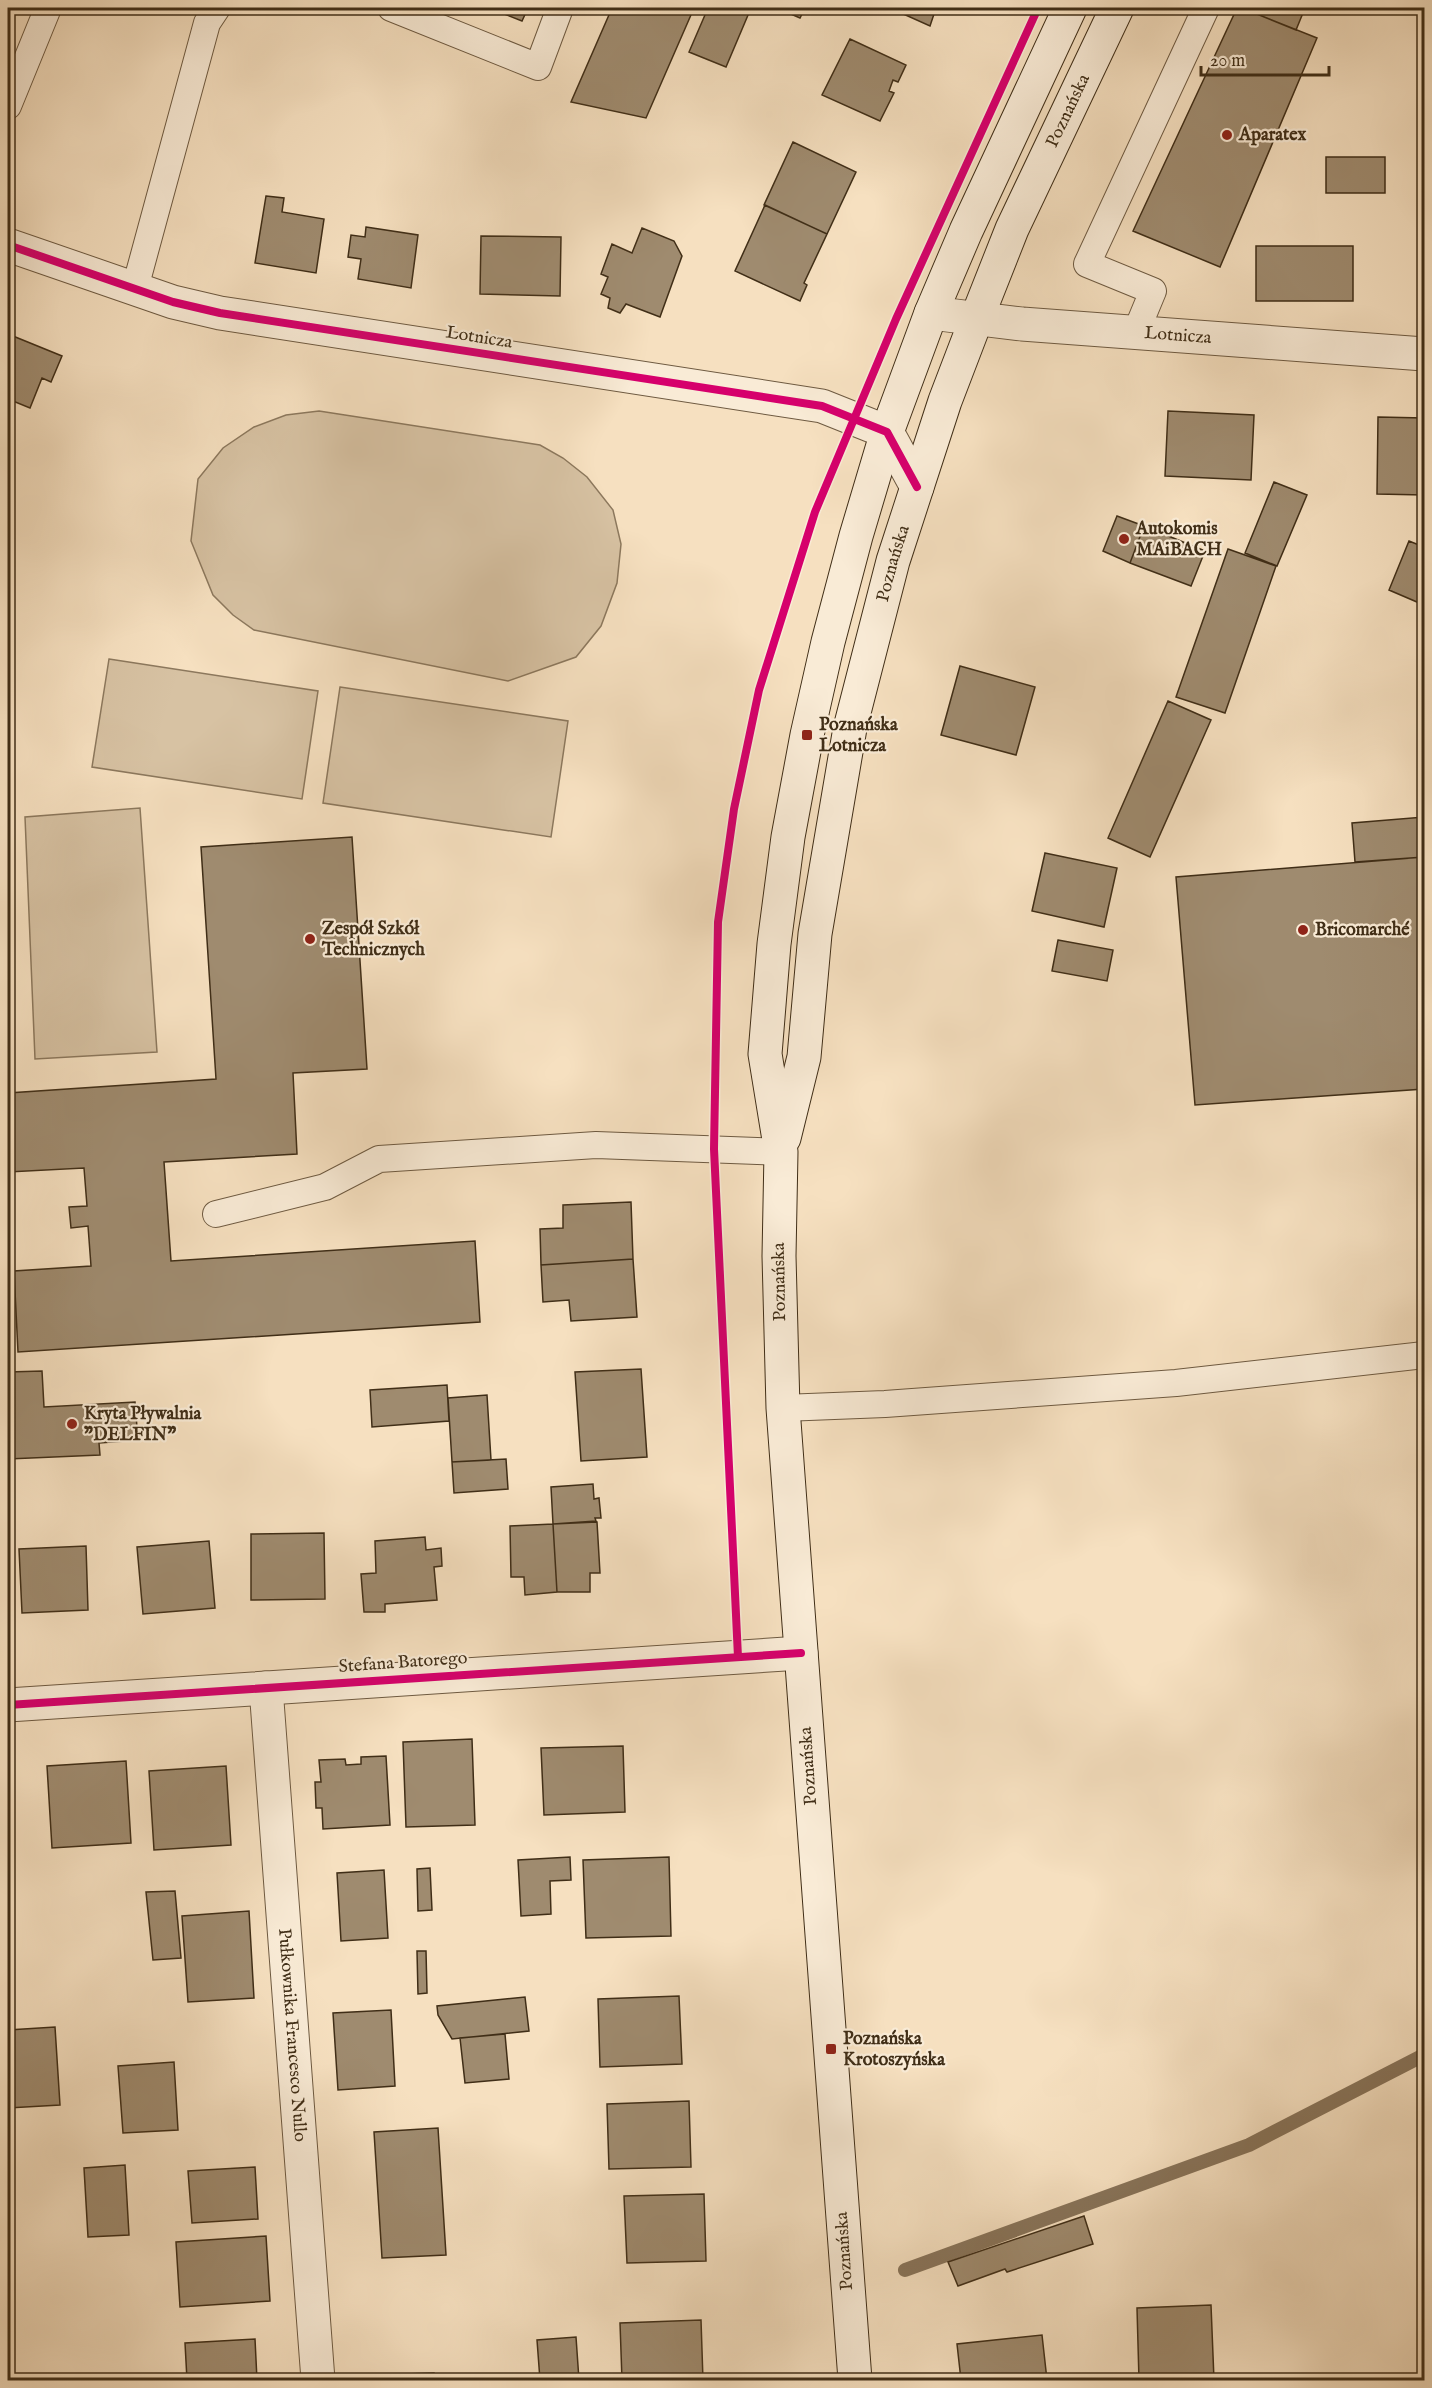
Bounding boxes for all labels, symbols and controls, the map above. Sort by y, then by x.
scale bar [1201,39,1328,77]
text: 20 m [1210,50,1245,73]
street label: Poznańska [1041,70,1096,151]
place label: Aparatex [1238,124,1307,147]
marker: Aparatex [1220,128,1234,142]
street label: Lotnicza [444,321,514,355]
street label: Lotnicza [1144,322,1212,350]
place label: Autokomis MAiBACH [1135,518,1223,562]
street label: Poznańska [871,522,915,604]
marker: Autokomis MAiBACH [1117,532,1131,546]
place label: Poznańska Lotnicza [819,714,899,758]
marker: Poznańska Lotnicza [800,728,814,742]
place label: Zespół Szkół Technicznych [321,918,425,962]
place label: Bricomarché [1315,919,1410,942]
marker: Bricomarché [1296,923,1310,937]
marker: Zespół Szkół Technicznych [303,932,317,946]
street label: Poznańska [768,1242,792,1322]
place label: Kryta Pływalnia "DELFIN" [84,1403,203,1447]
marker: Kryta Pływalnia "DELFIN" [65,1417,79,1431]
street label: Stefana Batorego [338,1647,468,1679]
street label: Poznańska [795,1726,823,1806]
street label: Pułkownika Francesco Nullo [273,1927,312,2143]
place label: Poznańska Krotoszyńska [843,2028,946,2072]
marker: Poznańska Krotoszyńska [824,2042,838,2056]
street label: Poznańska [831,2211,859,2291]

